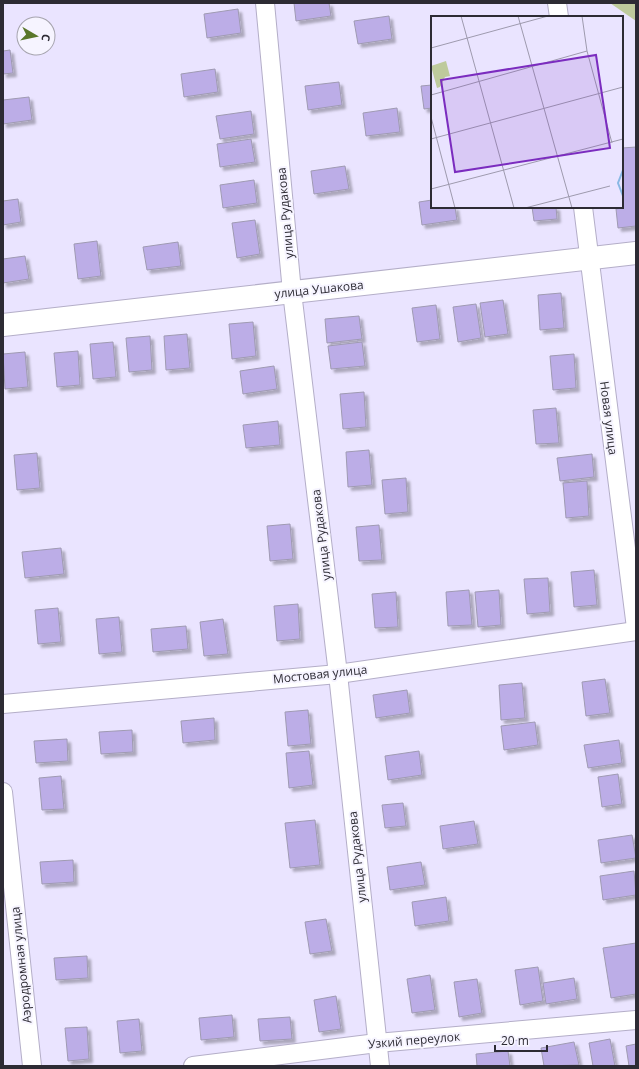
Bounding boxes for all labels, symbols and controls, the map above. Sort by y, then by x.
north arrow [16,16,56,56]
inset map [431,16,623,208]
text: С [38,33,54,42]
street label: улица Рудакова [273,167,297,259]
street label: улица Ушакова [274,276,364,302]
street label: Новая улица [596,380,622,456]
street label: улица Рудакова [307,489,335,581]
street label: Мостовая улица [272,661,368,687]
street label: улица Рудакова [344,811,370,903]
street label: Аэродромная улица [6,906,36,1024]
street label: Узкий переулок [367,1027,462,1052]
scale bar [495,1027,547,1053]
text: 20 m [501,1032,529,1049]

